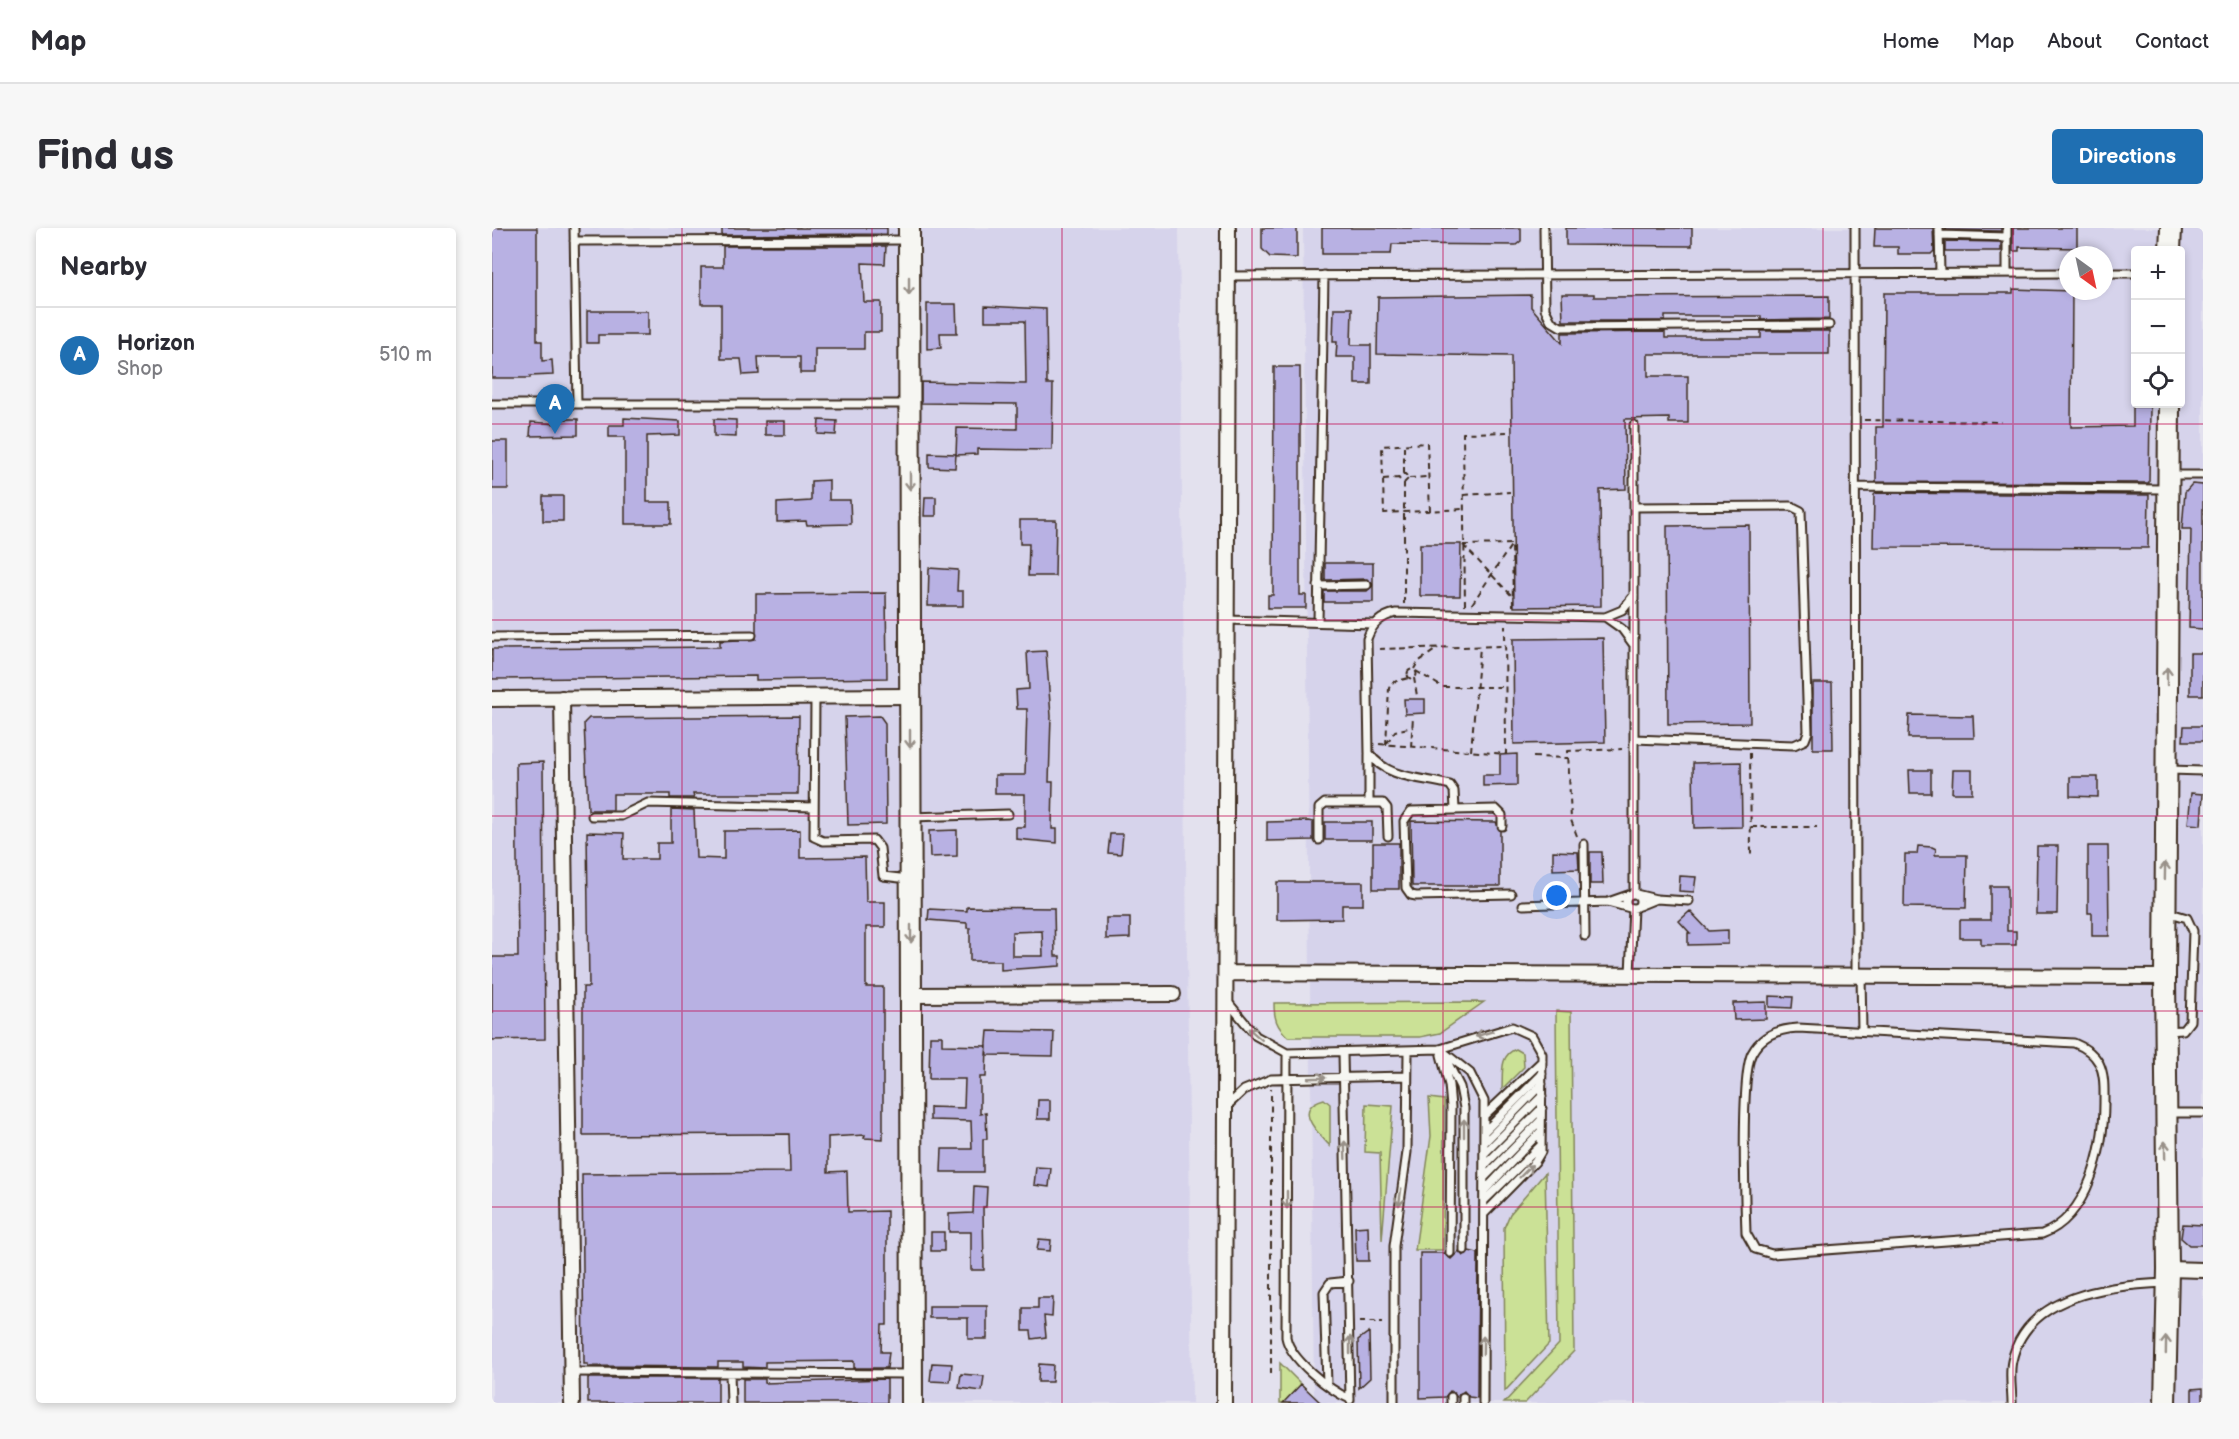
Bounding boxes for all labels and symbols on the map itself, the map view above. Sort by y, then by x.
north arrow [2059,246,2113,300]
one-way arrow [903,276,915,296]
pin: A [536,384,574,434]
one-way arrow [904,471,916,491]
one-way arrow [2161,666,2173,686]
one-way arrow [904,729,916,749]
one-way arrow [2160,861,2171,881]
your location [1542,881,1571,910]
one-way arrow [905,924,917,944]
one-way arrow [1248,1027,1263,1041]
one-way arrow [1475,1029,1494,1040]
one-way arrow [1306,1072,1326,1083]
one-way arrow [1458,1119,1470,1139]
one-way arrow [1339,1140,1351,1160]
one-way arrow [2159,1140,2171,1160]
one-way arrow [1519,1164,1533,1179]
one-way arrow [1394,1187,1405,1206]
one-way arrow [1281,1190,1293,1210]
one-way arrow [1344,1335,1356,1355]
one-way arrow [1478,1335,1489,1355]
one-way arrow [2160,1335,2172,1355]

